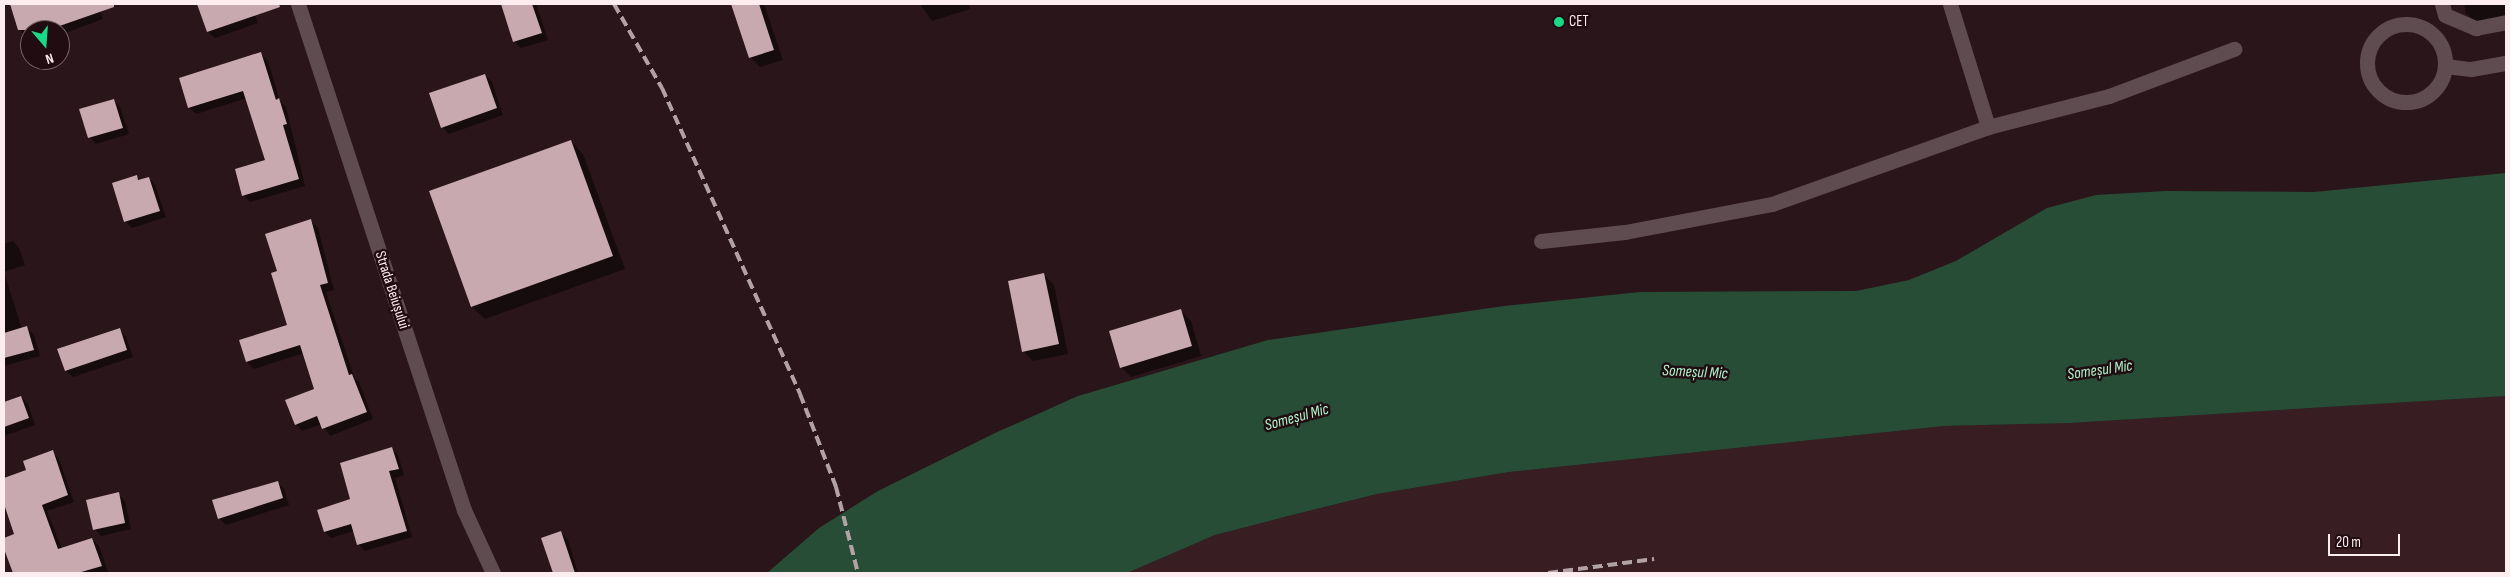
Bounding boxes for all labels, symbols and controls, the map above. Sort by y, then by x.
place label: CET [1569,13,1589,31]
marker: CET [1553,16,1565,28]
north arrow [20,20,70,70]
text: N [43,50,56,68]
street label: Strada Beiușului [371,249,413,331]
water label: Someșul Mic [2066,357,2134,385]
water label: Someșul Mic [1662,362,1728,384]
water label: Someșul Mic [1263,400,1331,436]
scale bar [2330,524,2402,556]
text: 20 m [2336,533,2361,552]

